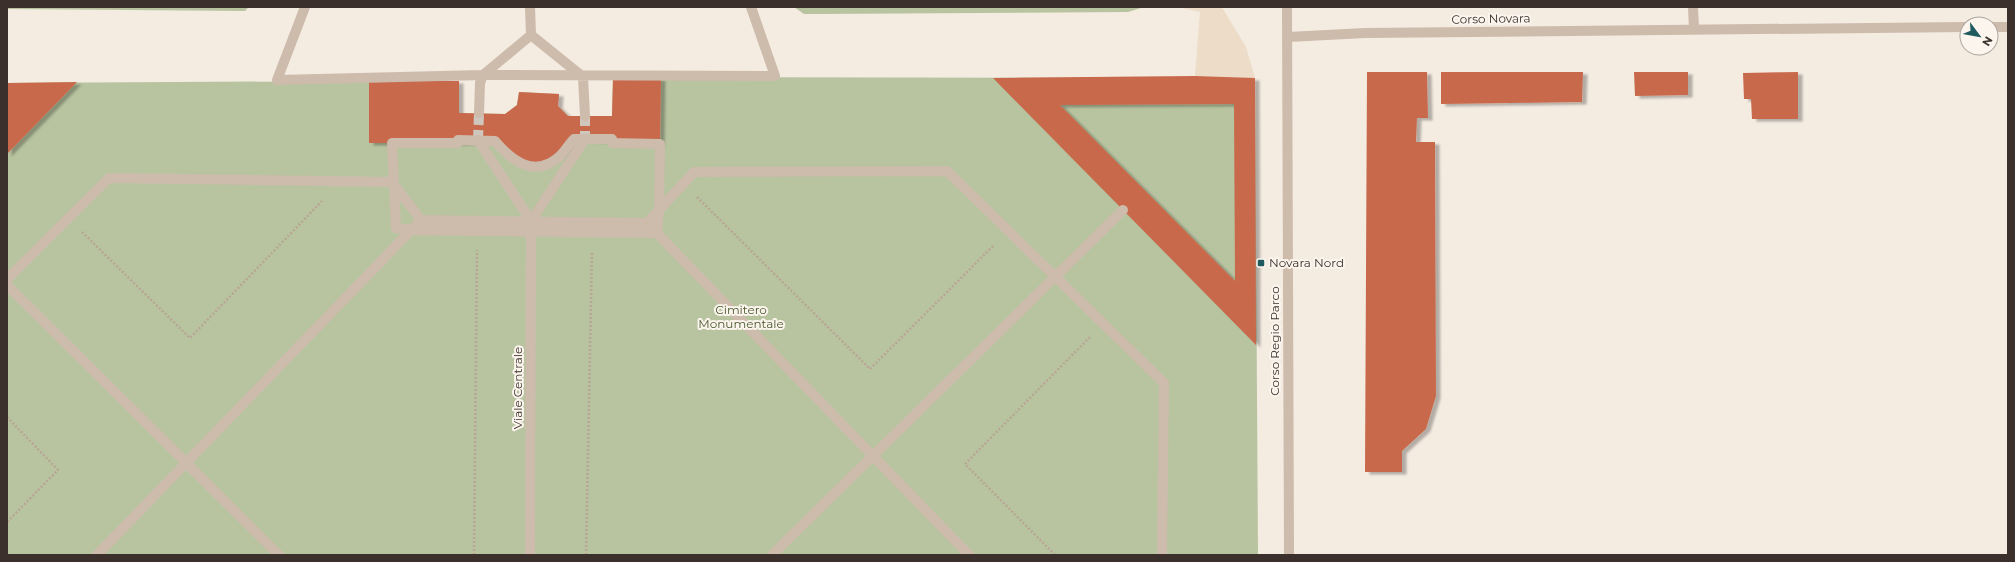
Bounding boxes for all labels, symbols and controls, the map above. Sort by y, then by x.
street label: Corso Novara [1451,10,1531,27]
north arrow [1959,16,1999,56]
text: N [1979,34,1996,49]
place label: Novara Nord [1269,255,1344,270]
marker: Novara Nord [1256,258,1266,268]
street label: Corso Regio Parco [1267,286,1282,396]
park label: Cimitero Monumentale [698,302,784,331]
street label: Viale Centrale [510,347,525,429]

